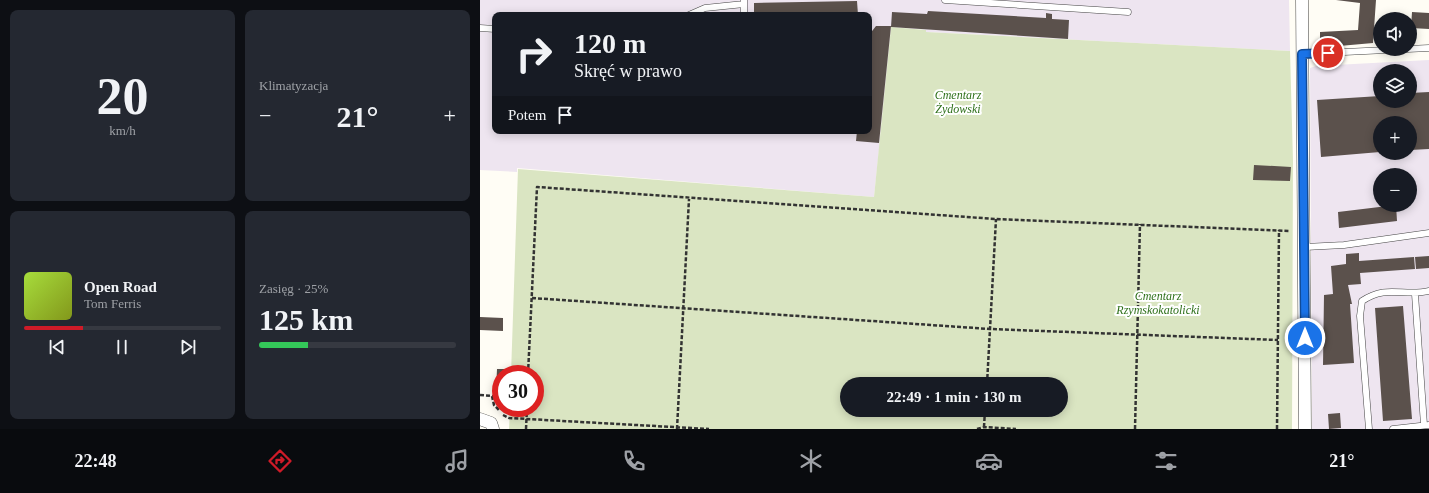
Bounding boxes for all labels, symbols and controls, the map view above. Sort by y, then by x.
map controls [1373,12,1417,212]
button: sound [1373,12,1417,56]
icon: right [508,28,560,80]
text: 120 m [574,28,646,59]
pin [1311,36,1345,70]
icon: arrive [1317,42,1339,64]
text: Skręć w prawo [574,61,682,81]
button: layers [1373,64,1417,108]
text: 20 [97,68,149,125]
text: Klimatyzacja [259,78,328,93]
park label: Cmentarz Żydowski [935,88,982,116]
text: 21° [337,100,379,133]
text: − [259,103,271,128]
text: + [444,103,456,128]
icon: arrive [554,104,576,126]
text: Potem [508,107,546,123]
button: + [1373,116,1417,160]
text: km/h [109,123,136,138]
button: − [1373,168,1417,212]
text: Open Road [84,279,157,295]
text: Zasięg · 25% [259,281,328,296]
park label: Cmentarz Rzymskokatolicki [1115,289,1200,317]
text: Tom Ferris [84,296,141,311]
text: 125 km [259,303,353,336]
position arrow [1284,317,1326,359]
icon: previous [46,336,68,358]
icon: pause [111,336,133,358]
icon: next [177,336,199,358]
speed limit sign: 30 [492,365,544,417]
text: 22:49 · 1 min · 130 m [887,389,1022,405]
icon: directions [266,447,294,475]
icon: music [443,447,471,475]
icon: phone [620,447,648,475]
icon: climate [797,447,825,475]
icon: car [975,447,1003,475]
icon: filters [1152,447,1180,475]
text: 22:48 [75,451,117,471]
text: 21° [1329,451,1354,471]

